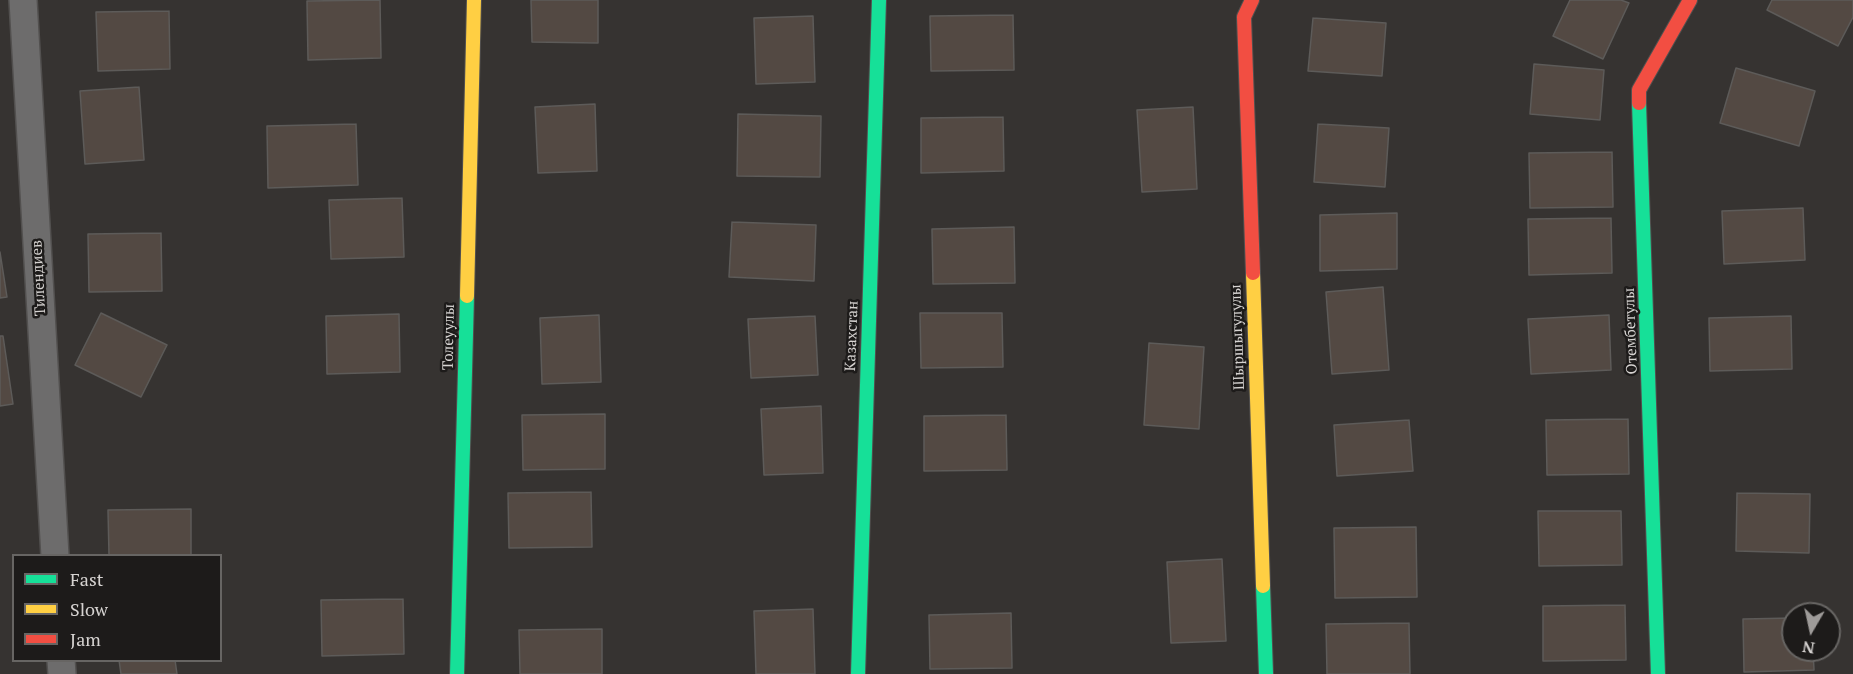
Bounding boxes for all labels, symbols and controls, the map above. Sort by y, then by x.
street label: Тилендиев [28,240,50,316]
street label: Шыршыгулулы [1227,284,1249,390]
street label: Отембетулы [1620,287,1642,375]
street label: Казахстан [842,300,862,372]
street label: Толеуулы [439,304,459,370]
legend [12,554,222,662]
text: Fast [70,567,103,591]
text: Slow [70,597,108,621]
north arrow [1781,602,1841,662]
text: Jam [70,627,101,651]
text: N [1801,636,1816,660]

